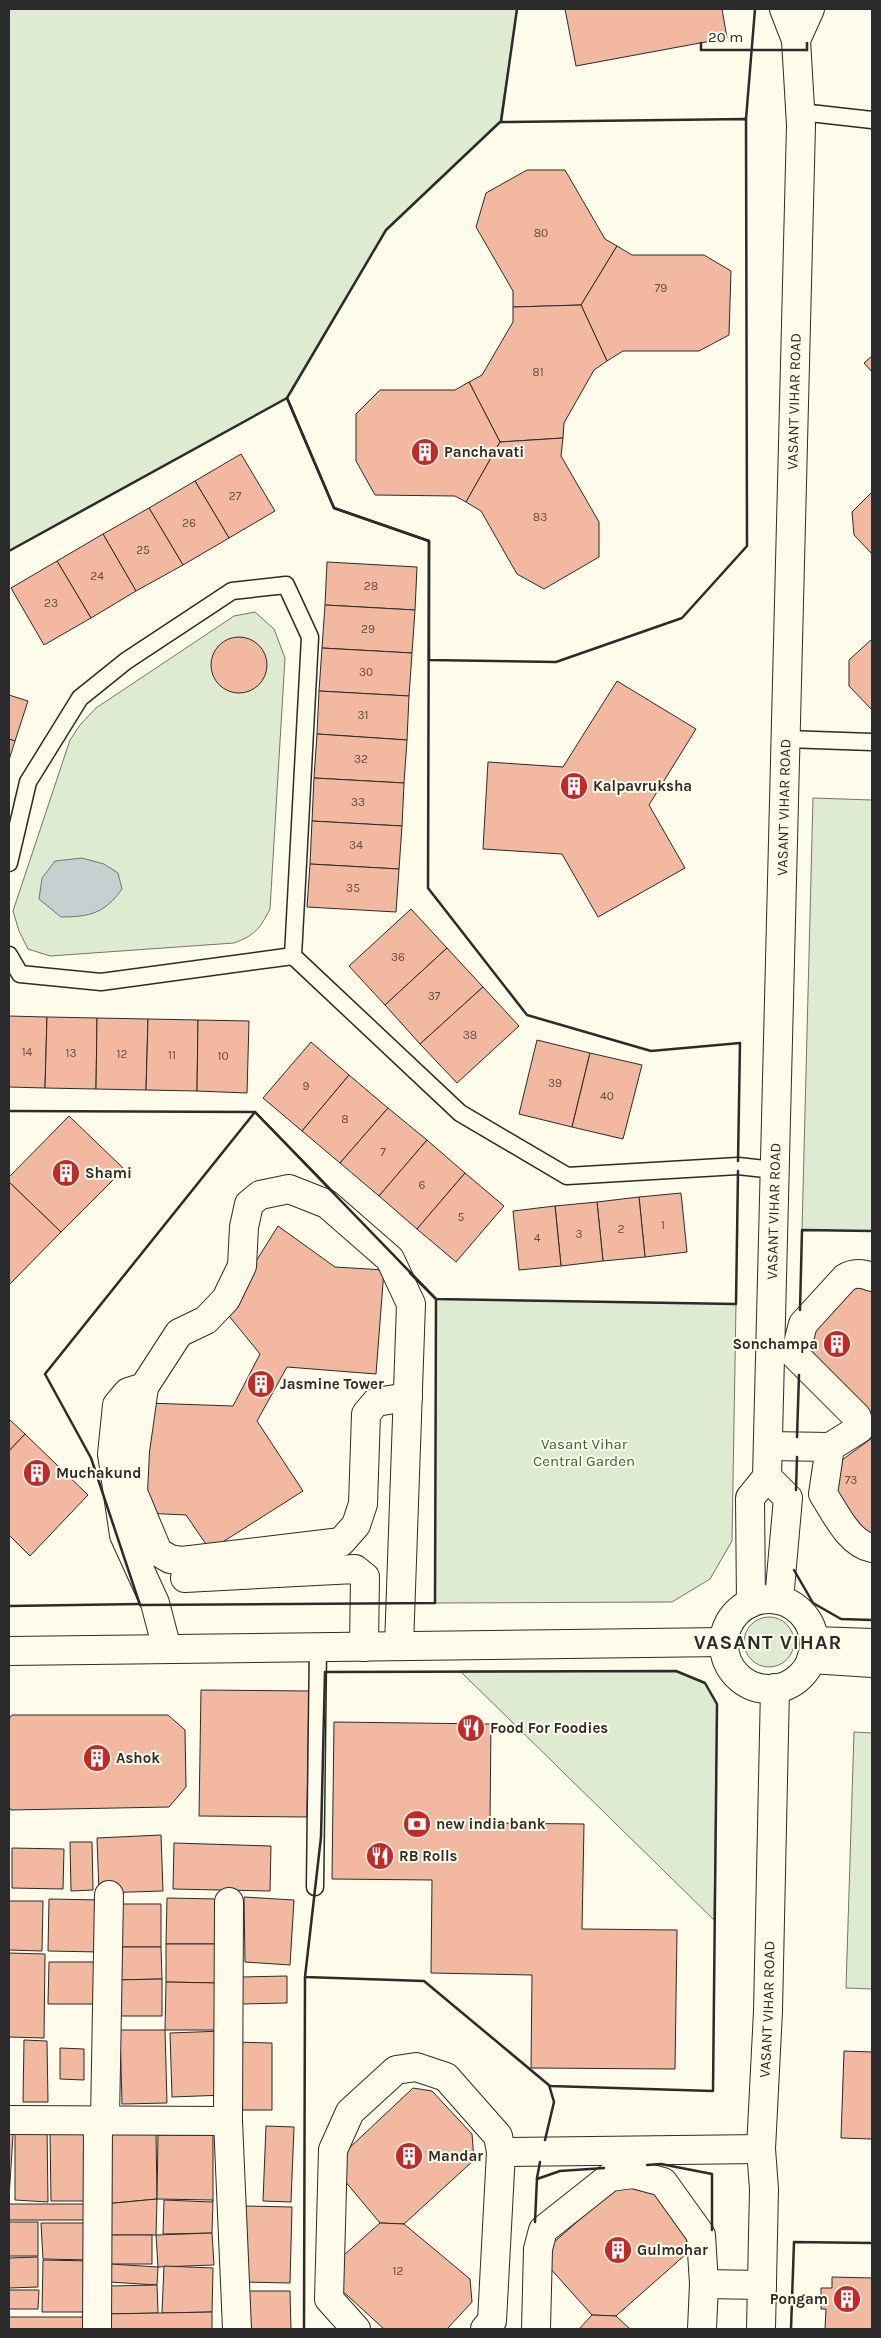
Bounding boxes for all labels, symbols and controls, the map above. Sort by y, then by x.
scale bar [701,20,807,52]
text: 20 m [708,28,743,46]
house number: 80 [534,226,548,240]
house number: 79 [655,281,667,295]
street label: VASANT VIHAR ROAD [783,333,805,470]
house number: 81 [532,365,544,379]
building icon: Panchavati [410,437,440,467]
place label: Panchavati [444,443,524,461]
house number: 27 [229,489,242,503]
house number: 83 [533,510,547,524]
house number: 26 [182,516,196,530]
house number: 25 [136,543,150,557]
house number: 24 [90,569,104,583]
house number: 28 [364,579,378,593]
house number: 23 [44,596,58,610]
house number: 29 [361,622,375,636]
house number: 30 [359,665,373,679]
house number: 31 [357,708,369,722]
street label: VASANT VIHAR ROAD [773,739,795,876]
house number: 32 [354,752,368,766]
building icon: Kalpavruksha [559,771,589,801]
place label: Kalpavruksha [593,777,692,795]
house number: 33 [351,795,365,809]
house number: 34 [349,838,363,852]
house number: 35 [346,881,360,895]
house number: 36 [391,950,405,964]
house number: 37 [428,989,441,1003]
house number: 38 [463,1028,477,1042]
house number: 14 [22,1045,33,1059]
house number: 13 [65,1046,77,1060]
house number: 12 [117,1047,128,1061]
house number: 11 [168,1048,176,1062]
house number: 10 [217,1049,229,1063]
house number: 39 [548,1076,562,1090]
house number: 9 [303,1079,310,1093]
house number: 40 [600,1089,614,1103]
house number: 8 [341,1112,349,1126]
street label: VASANT VIHAR ROAD [763,1142,784,1280]
house number: 7 [380,1145,386,1159]
building icon: Shami [51,1158,81,1188]
place label: Shami [85,1164,132,1182]
house number: 6 [419,1178,426,1192]
house number: 5 [458,1210,465,1224]
house number: 1 [661,1218,665,1232]
house number: 2 [618,1222,625,1236]
house number: 3 [575,1227,583,1241]
house number: 4 [534,1231,541,1245]
building icon: Sonchampa [822,1329,852,1359]
place label: Sonchampa [732,1335,818,1353]
building icon: Jasmine Tower [246,1369,276,1399]
place label: Jasmine Tower [280,1375,384,1393]
park label: Vasant Vihar Central Garden [533,1435,635,1470]
building icon: Muchakund [22,1458,52,1488]
place label: Muchakund [56,1464,141,1482]
house number: 73 [845,1473,857,1487]
district label: VASANT VIHAR [694,1631,842,1654]
restaurant icon: Food For Foodies [456,1713,486,1743]
place label: Food For Foodies [490,1719,608,1737]
building icon: Ashok [82,1743,112,1773]
place label: Ashok [116,1749,160,1767]
bank icon: new india bank [402,1809,432,1839]
place label: new india bank [436,1815,546,1833]
restaurant icon: RB Rolls [365,1841,395,1871]
place label: RB Rolls [399,1847,457,1865]
street label: VASANT VIHAR ROAD [756,1941,779,2078]
building icon: Mandar [394,2141,424,2171]
place label: Mandar [428,2147,483,2165]
building icon: Gulmohar [603,2235,633,2265]
place label: Gulmohar [637,2241,708,2259]
house number: 12 [393,2264,404,2278]
building icon: Pongam [832,2284,862,2314]
place label: Pongam [770,2290,828,2308]

